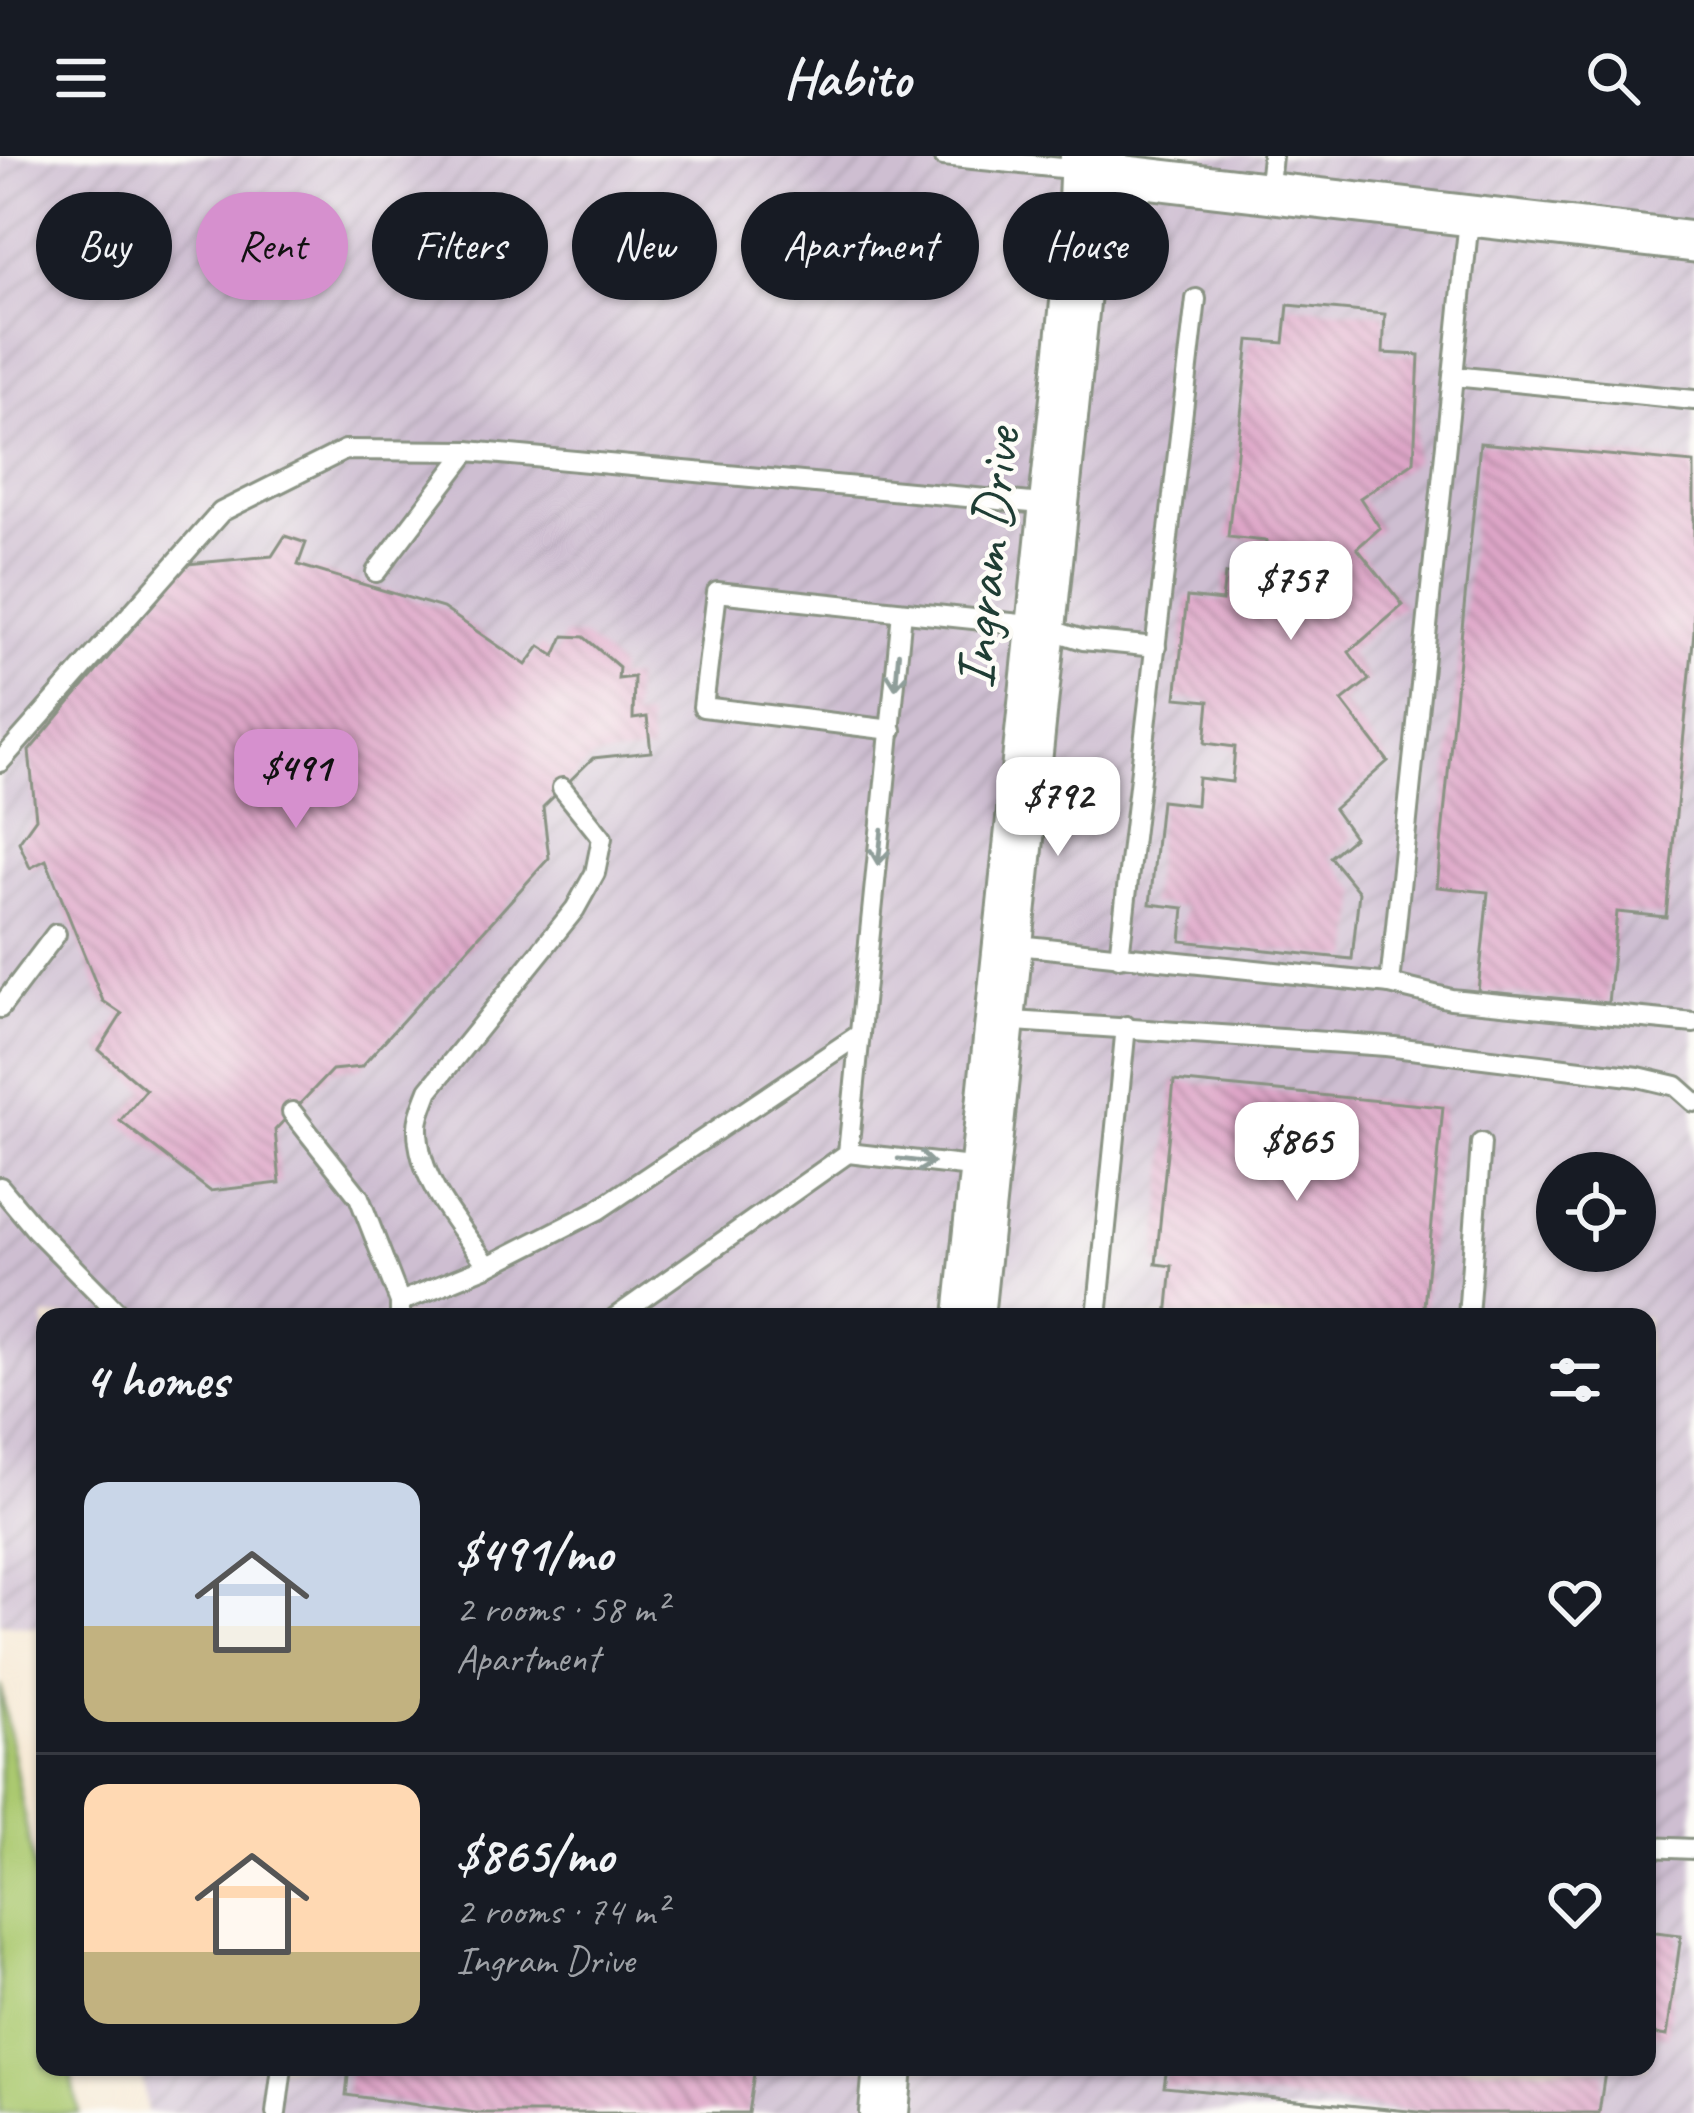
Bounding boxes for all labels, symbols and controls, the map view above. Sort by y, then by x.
text: Habito [783,44,911,112]
icon: menu [48,45,114,111]
icon: search [1580,45,1646,111]
chip: Buy [36,192,172,300]
chip: Rent [196,192,348,300]
chip: Filters [372,192,548,300]
chip: New [572,192,717,300]
chip: Apartment [741,192,979,300]
chip: House [1003,192,1169,300]
street label: Ingram Drive [938,421,1037,691]
pin: $757 [1220,541,1362,643]
text: $757 [1256,555,1326,604]
one-way arrow [885,651,908,690]
pin: $491 [225,729,367,831]
text: $491 [261,743,331,792]
pin: $792 [987,757,1129,859]
text: $792 [1023,771,1093,820]
one-way arrow [868,827,891,866]
pin: $865 [1226,1102,1368,1204]
text: $865 [1262,1116,1332,1165]
one-way arrow [896,1150,935,1172]
map controls [1536,1152,1656,1272]
button: locate [1536,1152,1656,1272]
icon: filters [1542,1347,1608,1413]
text: 4 homes [84,1348,228,1412]
text: $491/mo [456,1521,613,1585]
icon: home [180,1530,324,1674]
icon: heart [1542,1569,1608,1635]
text: 2 rooms · 58 m² [456,1585,667,1634]
text: Apartment [456,1634,599,1683]
text: $865/mo [456,1823,613,1887]
icon: home [180,1832,324,1976]
icon: heart [1542,1871,1608,1937]
text: 2 rooms · 74 m² [456,1887,667,1936]
text: Ingram Drive [456,1936,634,1985]

